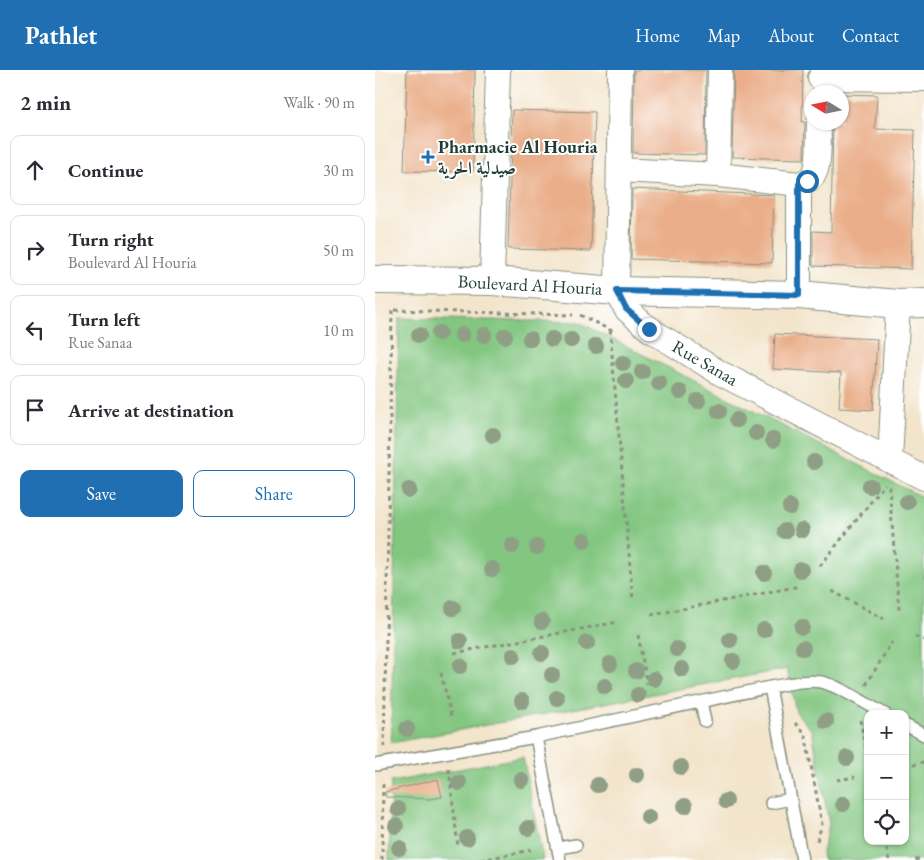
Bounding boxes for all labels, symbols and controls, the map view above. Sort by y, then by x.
text: Pathlet [25,20,97,51]
text: Home [635,24,680,47]
text: Map [708,24,740,47]
text: About [768,24,814,47]
text: Contact [842,24,899,47]
north arrow [804,85,849,130]
text: 2 min [20,89,71,116]
text: Walk · 90 m [284,92,355,113]
place label: Pharmacie Al Houria صيدلية الحرية [438,135,598,180]
marker: Pharmacie Al Houria صيدلية الحرية [422,151,434,163]
icon: ahead [21,156,49,184]
text: Continue [68,158,143,183]
text: 30 m [323,160,354,181]
route start [796,170,819,193]
text: Turn right [68,227,154,252]
icon: right [21,236,49,264]
text: 50 m [323,240,354,261]
text: Boulevard Al Houria [68,252,197,273]
street label: Boulevard Al Houria [457,269,604,300]
text: Turn left [68,307,140,332]
icon: left [21,316,49,344]
route end [638,318,661,341]
text: 10 m [323,320,354,341]
text: Rue Sanaa [68,332,132,353]
street label: Rue Sanaa [668,335,743,391]
icon: arrive [21,396,49,424]
text: Arrive at destination [68,398,234,423]
button: Save [20,470,183,517]
button: Share [193,470,355,517]
map controls [864,710,909,845]
button: + [864,710,909,755]
button: − [864,755,909,800]
button: locate [864,800,909,845]

